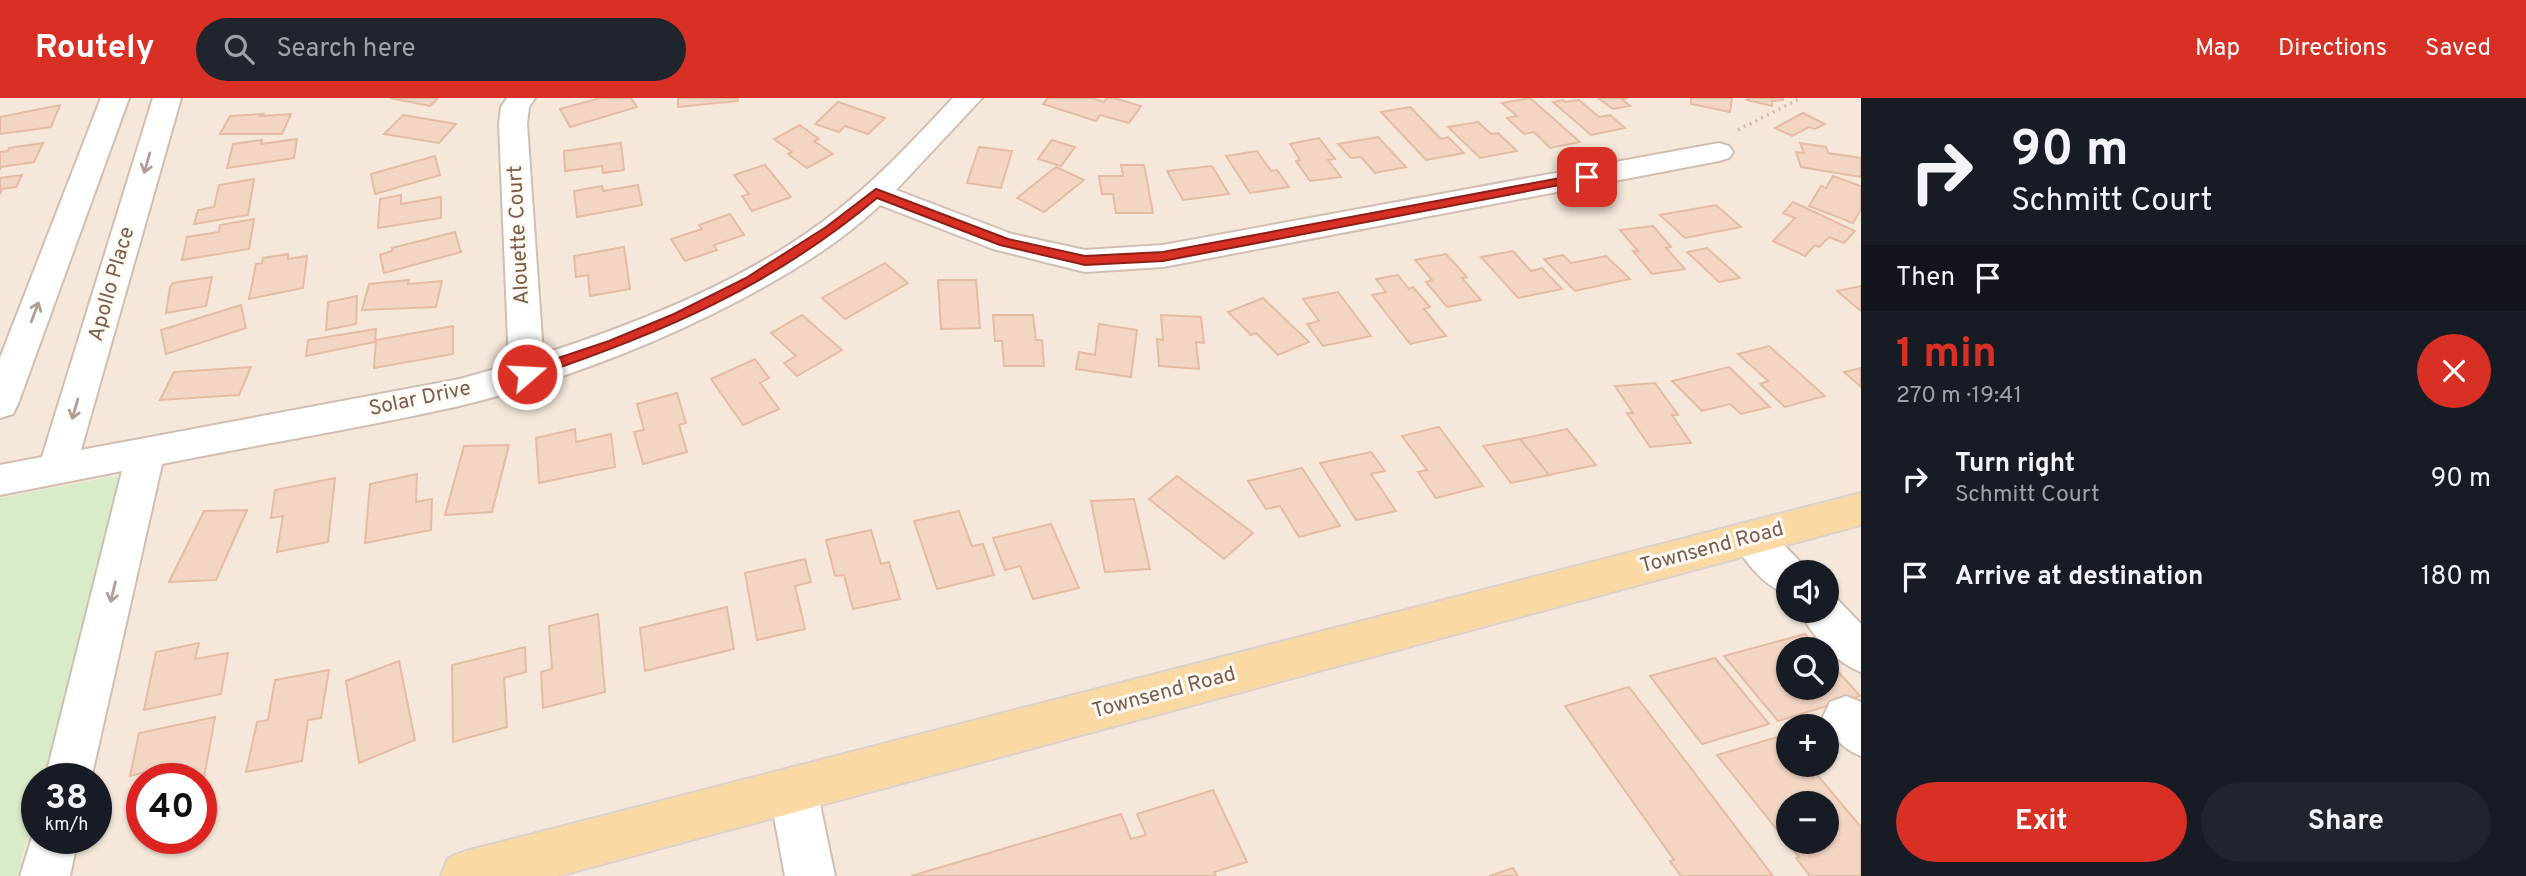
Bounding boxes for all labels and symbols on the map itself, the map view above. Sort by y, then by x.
pin [1557,147,1617,207]
one-way arrow [140,152,153,174]
street label: Alouette Court [502,165,536,305]
street label: Apollo Place [83,224,141,344]
one-way arrow [29,302,42,323]
position arrow [490,337,564,411]
street label: Solar Drive [367,375,473,423]
one-way arrow [68,398,81,420]
street label: Townsend Road [1637,516,1787,580]
one-way arrow [106,580,119,603]
street label: Townsend Road [1089,661,1239,725]
speed limit sign: 40 [126,763,217,854]

